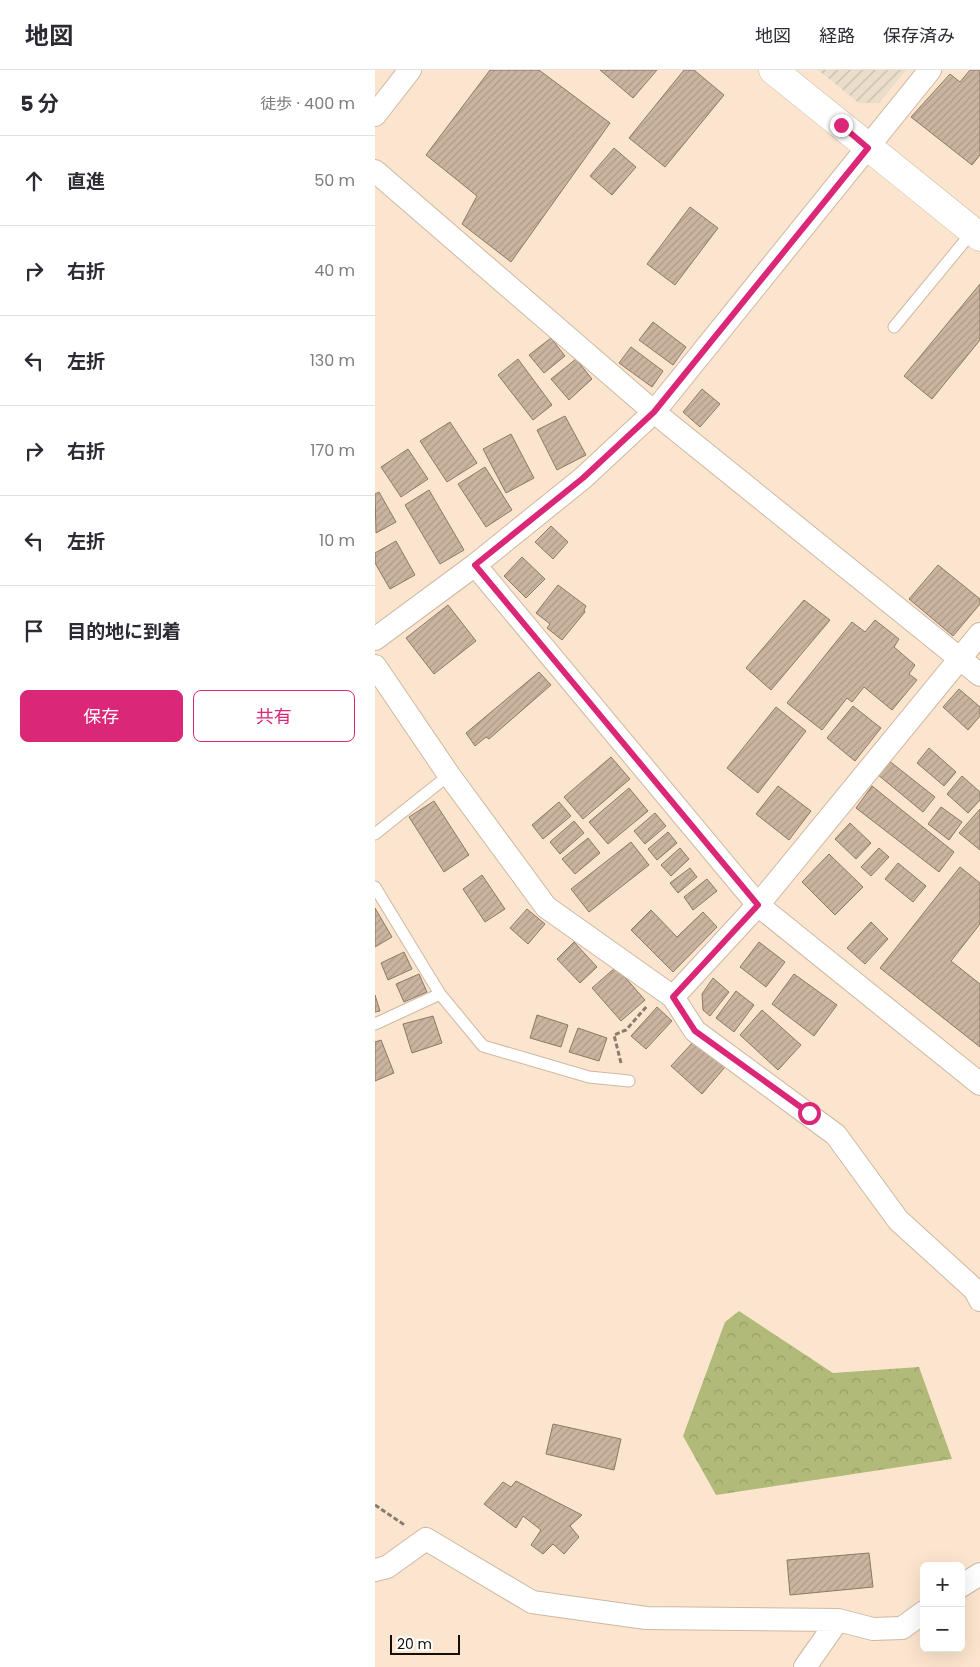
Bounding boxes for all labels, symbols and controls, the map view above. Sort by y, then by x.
text: 地図 [25,19,73,52]
text: 地図 [755,23,791,48]
text: 経路 [819,23,855,48]
text: 保存済み [883,23,955,48]
text: 5 分 [20,89,59,118]
text: 徒歩 · 400 m [260,92,355,115]
route end [830,114,853,137]
icon: ahead [20,167,48,195]
text: 直進 [67,168,105,195]
text: 50 m [314,169,355,192]
icon: right [20,257,48,285]
text: 右折 [67,258,105,285]
text: 40 m [314,259,355,282]
icon: left [20,347,48,375]
text: 左折 [67,348,105,375]
text: 130 m [310,349,355,372]
icon: right [20,437,48,465]
text: 右折 [67,438,105,465]
text: 170 m [310,439,355,462]
icon: left [20,527,48,555]
text: 左折 [67,528,105,555]
text: 10 m [319,529,355,552]
icon: arrive [20,617,48,645]
text: 目的地に到着 [67,618,181,645]
button: 保存 [20,690,183,742]
button: 共有 [193,690,355,742]
route start [798,1102,821,1125]
map controls [920,1562,965,1652]
button: + [920,1562,965,1607]
button: − [920,1607,965,1652]
scale bar [390,1632,460,1655]
text: 20 m [397,1634,432,1654]

